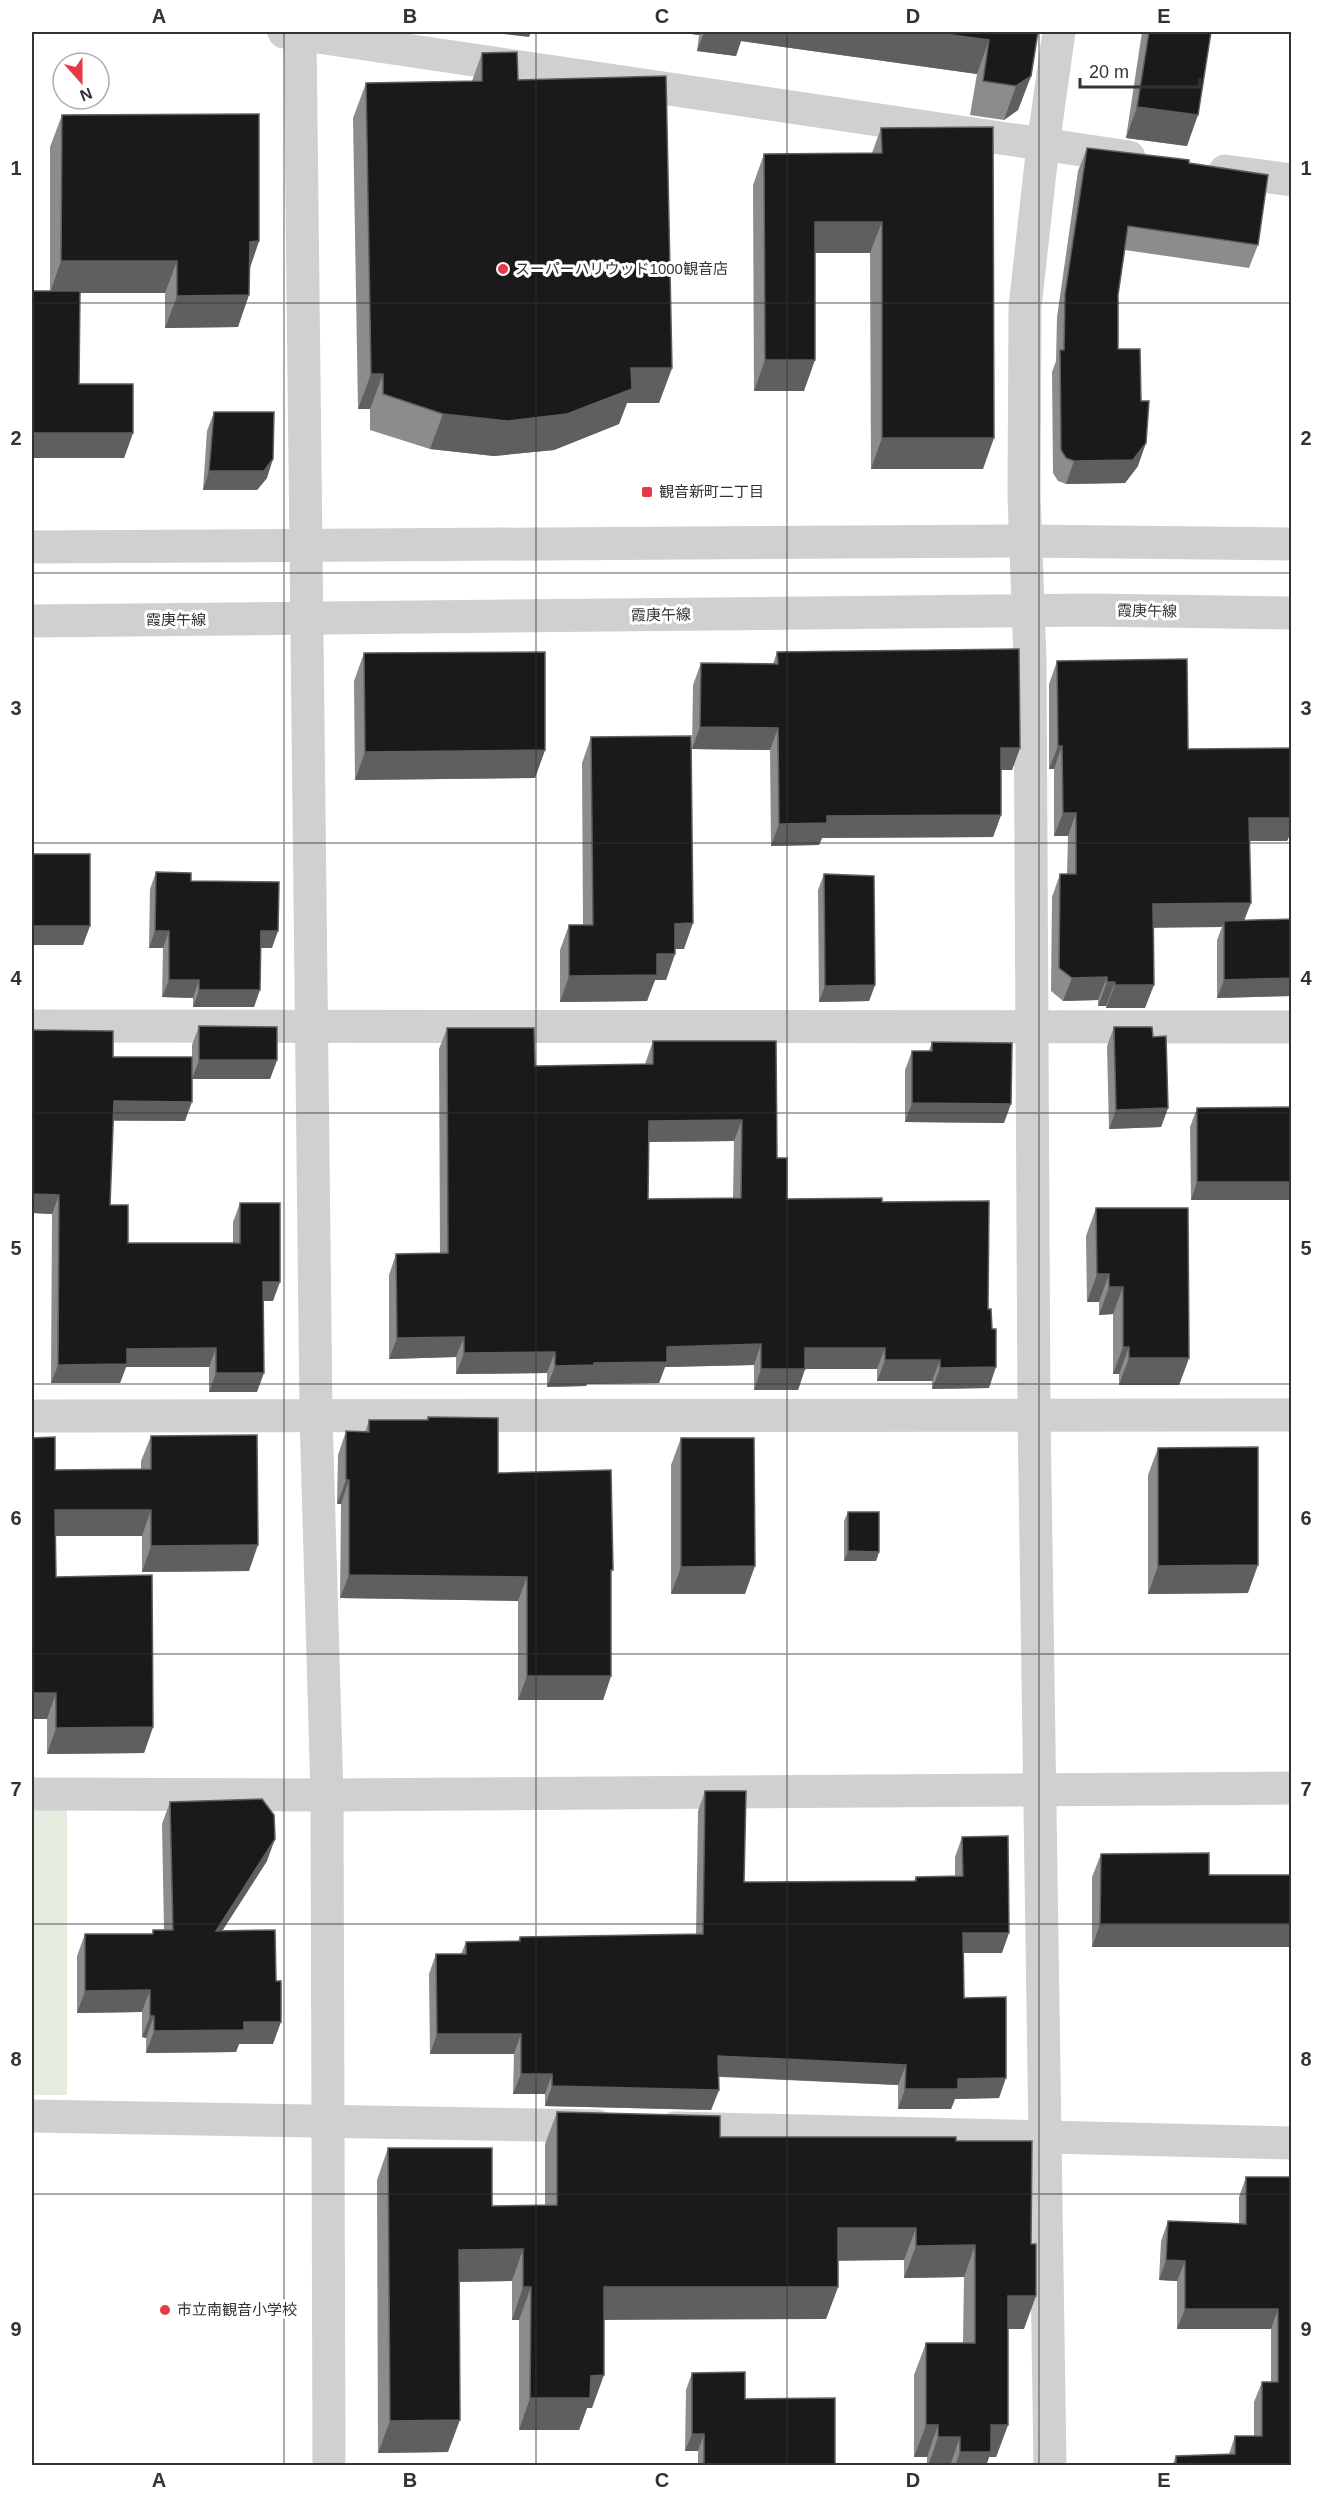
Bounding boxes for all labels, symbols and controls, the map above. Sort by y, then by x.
text: A [152,5,166,27]
text: B [403,5,417,27]
text: C [655,5,669,27]
text: D [906,5,920,27]
text: E [1157,5,1171,27]
north arrow [51,51,111,111]
scale bar [1080,51,1200,89]
text: 20 m [1089,62,1129,82]
text: N [78,85,95,105]
text: 1 [10,157,22,179]
text: 1 [1300,157,1312,179]
place label: スーパーハリウッド1000観音店 [515,260,728,277]
marker: スーパーハリウッド1000観音店 [496,262,510,276]
text: 2 [10,427,22,449]
text: 2 [1300,427,1312,449]
place label: 観音新町二丁目 [659,483,764,500]
marker: 観音新町二丁目 [640,485,654,499]
street label: 霞庚午線 [1117,601,1177,620]
street label: 霞庚午線 [631,605,691,624]
street label: 霞庚午線 [146,611,206,628]
text: 3 [10,697,22,719]
text: 3 [1300,697,1312,719]
text: 4 [10,967,22,989]
text: 4 [1300,967,1312,989]
text: 5 [10,1237,22,1259]
text: 5 [1300,1237,1312,1259]
text: 6 [10,1507,22,1529]
text: 6 [1300,1507,1312,1529]
text: 7 [10,1778,22,1800]
text: 7 [1300,1778,1312,1800]
text: 8 [10,2048,22,2070]
text: 8 [1300,2048,1312,2070]
place label: 市立南観音小学校 [177,2301,297,2318]
marker: 市立南観音小学校 [158,2303,172,2317]
text: 9 [10,2318,22,2340]
text: 9 [1300,2318,1312,2340]
text: A [152,2469,166,2491]
text: B [403,2469,417,2491]
text: C [655,2469,669,2491]
text: D [906,2469,920,2491]
text: E [1157,2469,1171,2491]

